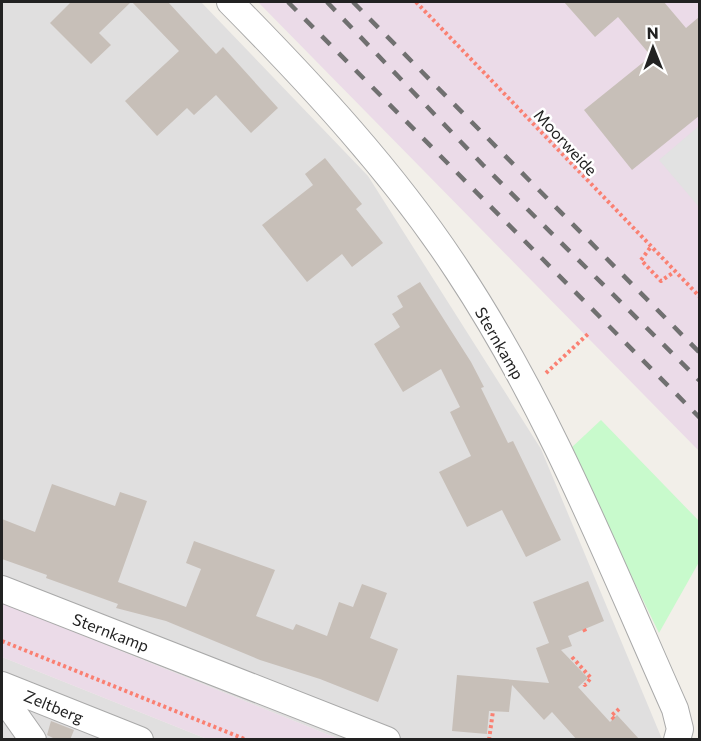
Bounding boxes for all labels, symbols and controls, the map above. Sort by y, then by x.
north arrow [623,18,683,78]
text: N [647,23,659,42]
street label: Moorweide [531,105,601,179]
street label: Sternkamp [472,304,528,382]
street label: Sternkamp [70,609,152,655]
street label: Zeltberg [21,685,87,727]

